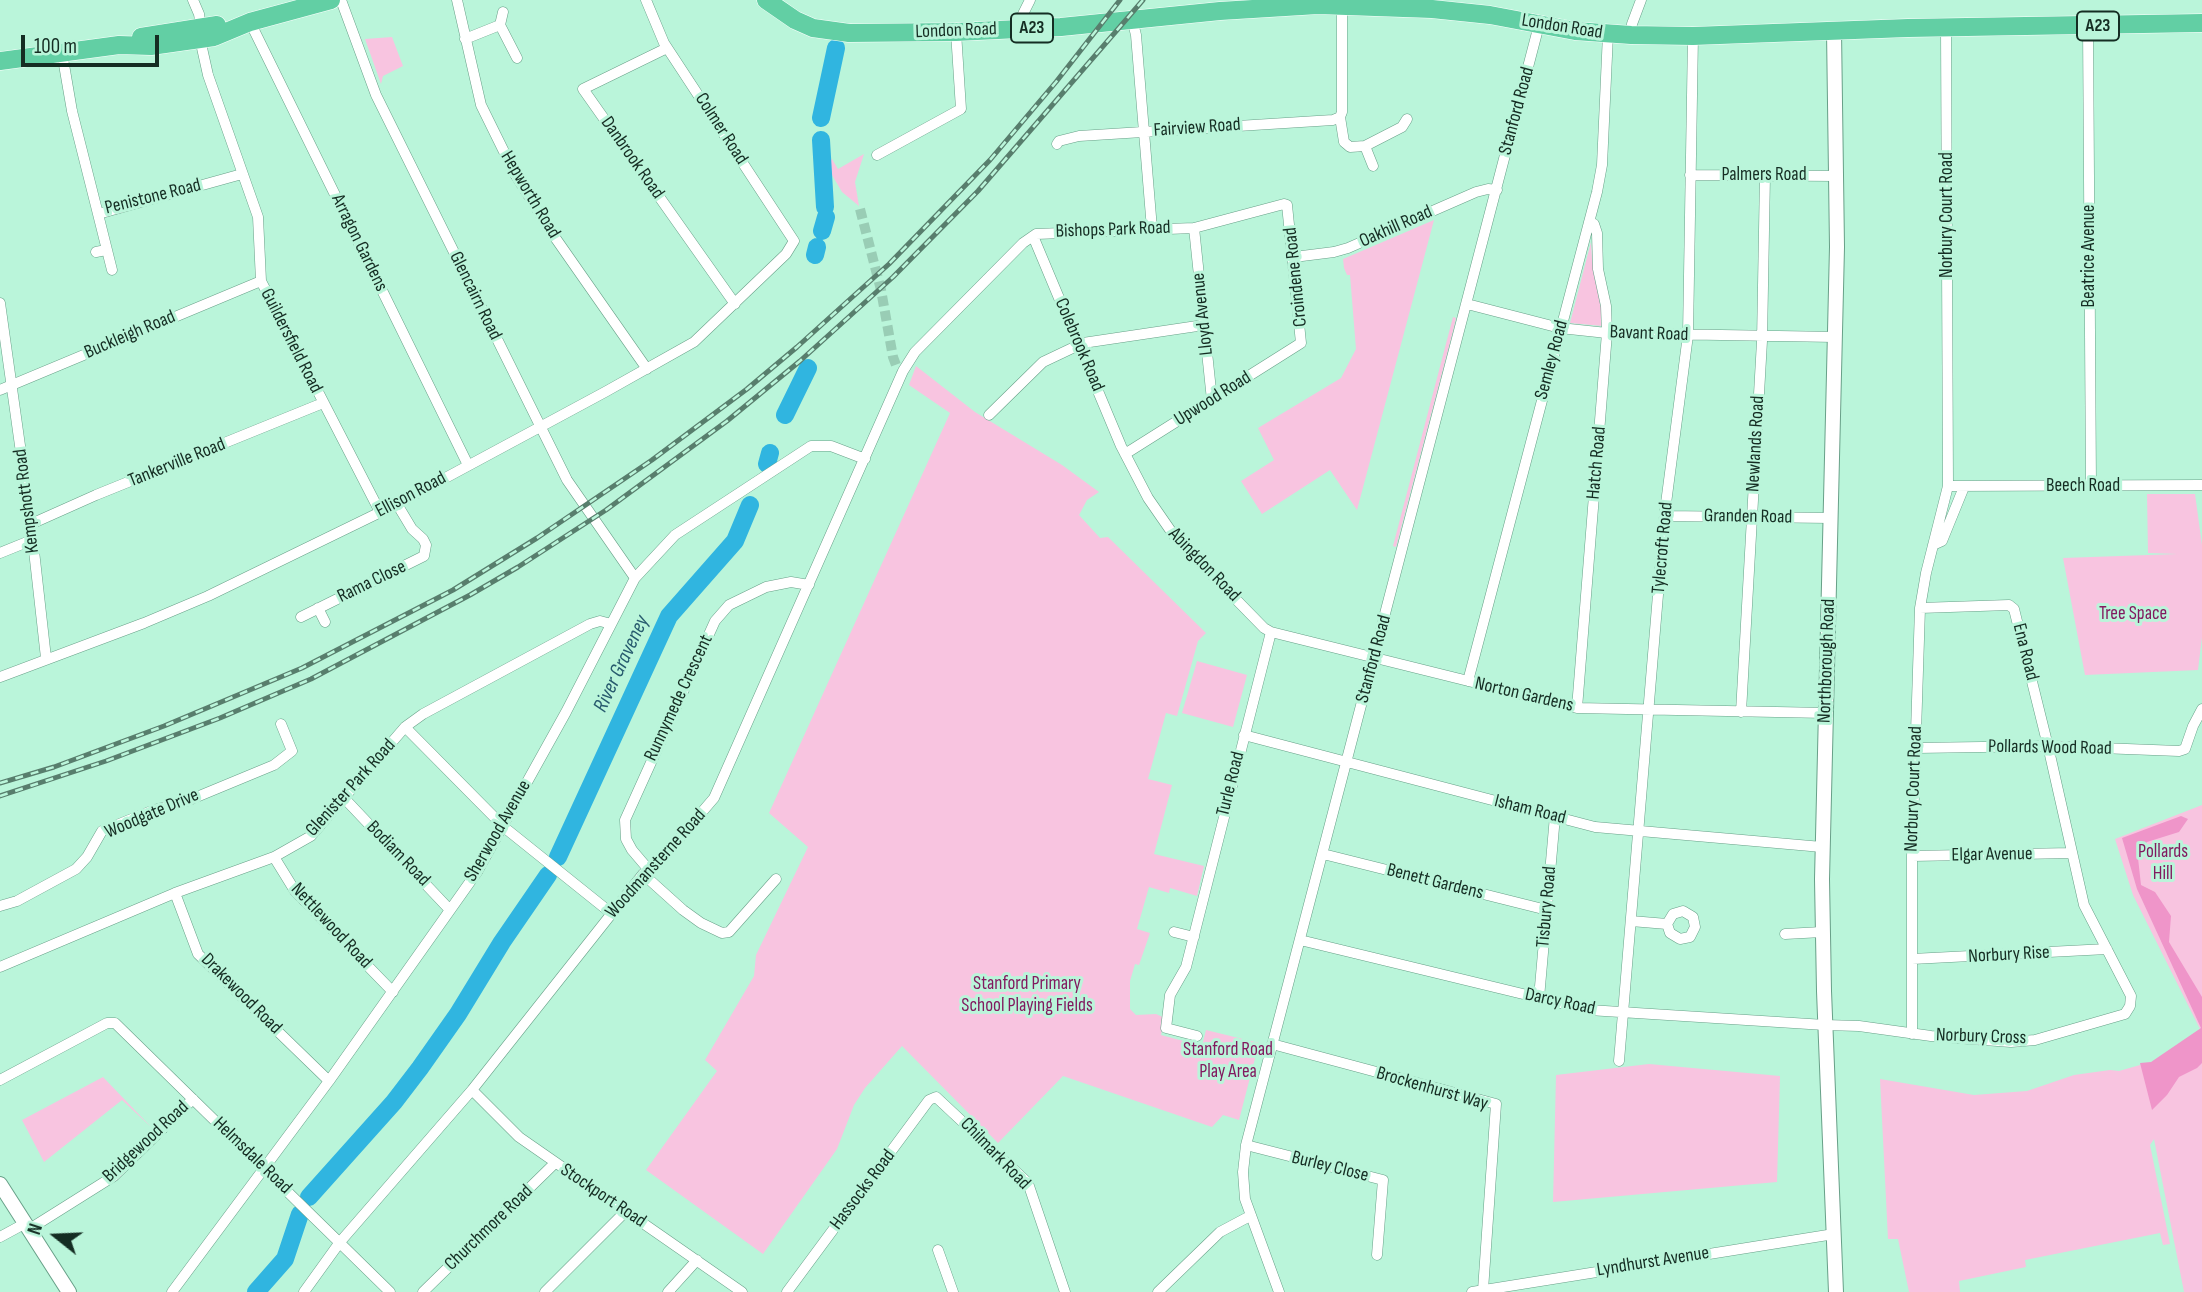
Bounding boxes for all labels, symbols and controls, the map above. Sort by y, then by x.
street label: London Road [1520,9,1604,45]
road number: A23 [2077,12,2119,41]
road number: A23 [1011,13,1053,42]
street label: London Road [915,18,997,44]
scale bar [24,21,163,65]
text: 100 m [34,34,77,59]
street label: Stanford Road [1494,65,1540,157]
street label: Colmer Road [690,89,752,169]
street label: Danbrook Road [595,112,669,204]
street label: Fairview Road [1153,114,1241,142]
street label: Hepworth Road [495,147,565,243]
street label: Norbury Court Road [1936,152,1958,278]
street label: Palmers Road [1721,164,1807,186]
street label: Penistone Road [103,174,203,220]
street label: Arragon Gardens [326,191,392,295]
street label: Oakhill Road [1356,201,1436,253]
street label: Beatrice Avenue [2078,205,2100,307]
street label: Bishops Park Road [1055,217,1171,243]
street label: Croindene Road [1279,226,1313,328]
street label: Glencairn Road [444,248,506,344]
street label: Lloyd Avenue [1187,272,1219,356]
street label: Guildersfield Road [255,285,327,397]
street label: Colebrook Road [1049,295,1109,395]
street label: Buckleigh Road [81,306,179,364]
street label: Semley Road [1531,318,1573,402]
street label: Bavant Road [1609,321,1689,347]
street label: Upwood Road [1170,367,1256,431]
street label: Newlands Road [1742,395,1770,493]
street label: Hatch Road [1582,426,1612,500]
street label: Tankerville Road [125,433,229,493]
street label: Kempshott Road [9,447,45,555]
street label: Ellison Road [372,467,450,523]
street label: Beech Road [2046,475,2120,497]
street label: Tylecroft Road [1648,501,1678,595]
street label: Granden Road [1704,505,1792,529]
street label: Abingdon Road [1163,523,1245,607]
street label: Rama Close [334,556,410,608]
street label: Northborough Road [1813,598,1841,724]
park label: Tree Space [2099,603,2167,625]
water label: River Graveney [589,612,655,716]
street label: Stanford Road [1351,613,1397,705]
street label: Ena Road [2007,621,2043,683]
street label: Runnymede Crescent [640,631,718,765]
street label: Norton Gardens [1473,673,1575,717]
street label: Norbury Court Road [1900,726,1928,852]
street label: Glenister Park Road [301,735,401,841]
street label: Pollards Wood Road [1988,736,2112,760]
street label: Turle Road [1212,749,1250,819]
street label: Sherwood Avenue [460,776,536,886]
street label: Woodgate Drive [102,784,202,844]
street label: Isham Road [1492,790,1568,830]
street label: Woodmansterne Road [601,805,711,923]
street label: Bodiam Road [361,817,435,891]
park label: Pollards Hill [2138,841,2188,885]
street label: Elgar Avenue [1951,843,2033,867]
street label: Benett Gardens [1384,859,1486,905]
street label: Tisbury Road [1532,865,1562,949]
street label: Nettlewood Road [286,878,376,974]
street label: Norbury Rise [1968,941,2050,969]
street label: Drakewood Road [196,949,286,1039]
park label: Stanford Primary School Playing Fields [961,973,1093,1017]
street label: Darcy Road [1523,983,1597,1021]
street label: Norbury Cross [1935,1024,2027,1050]
park label: Stanford Road Play Area [1183,1039,1273,1083]
street label: Brockenhurst Way [1374,1062,1490,1116]
street label: Bridgewood Road [98,1096,194,1188]
street label: Helmsdale Road [208,1113,296,1199]
street label: Chilmark Road [955,1113,1035,1195]
street label: Hassocks Road [825,1145,901,1235]
street label: Burley Close [1289,1146,1371,1188]
street label: Stockport Road [556,1159,650,1233]
street label: Churchmore Road [440,1180,538,1276]
north arrow [21,1201,91,1271]
text: N [23,1221,48,1238]
street label: Lyndhurst Avenue [1595,1242,1711,1282]

